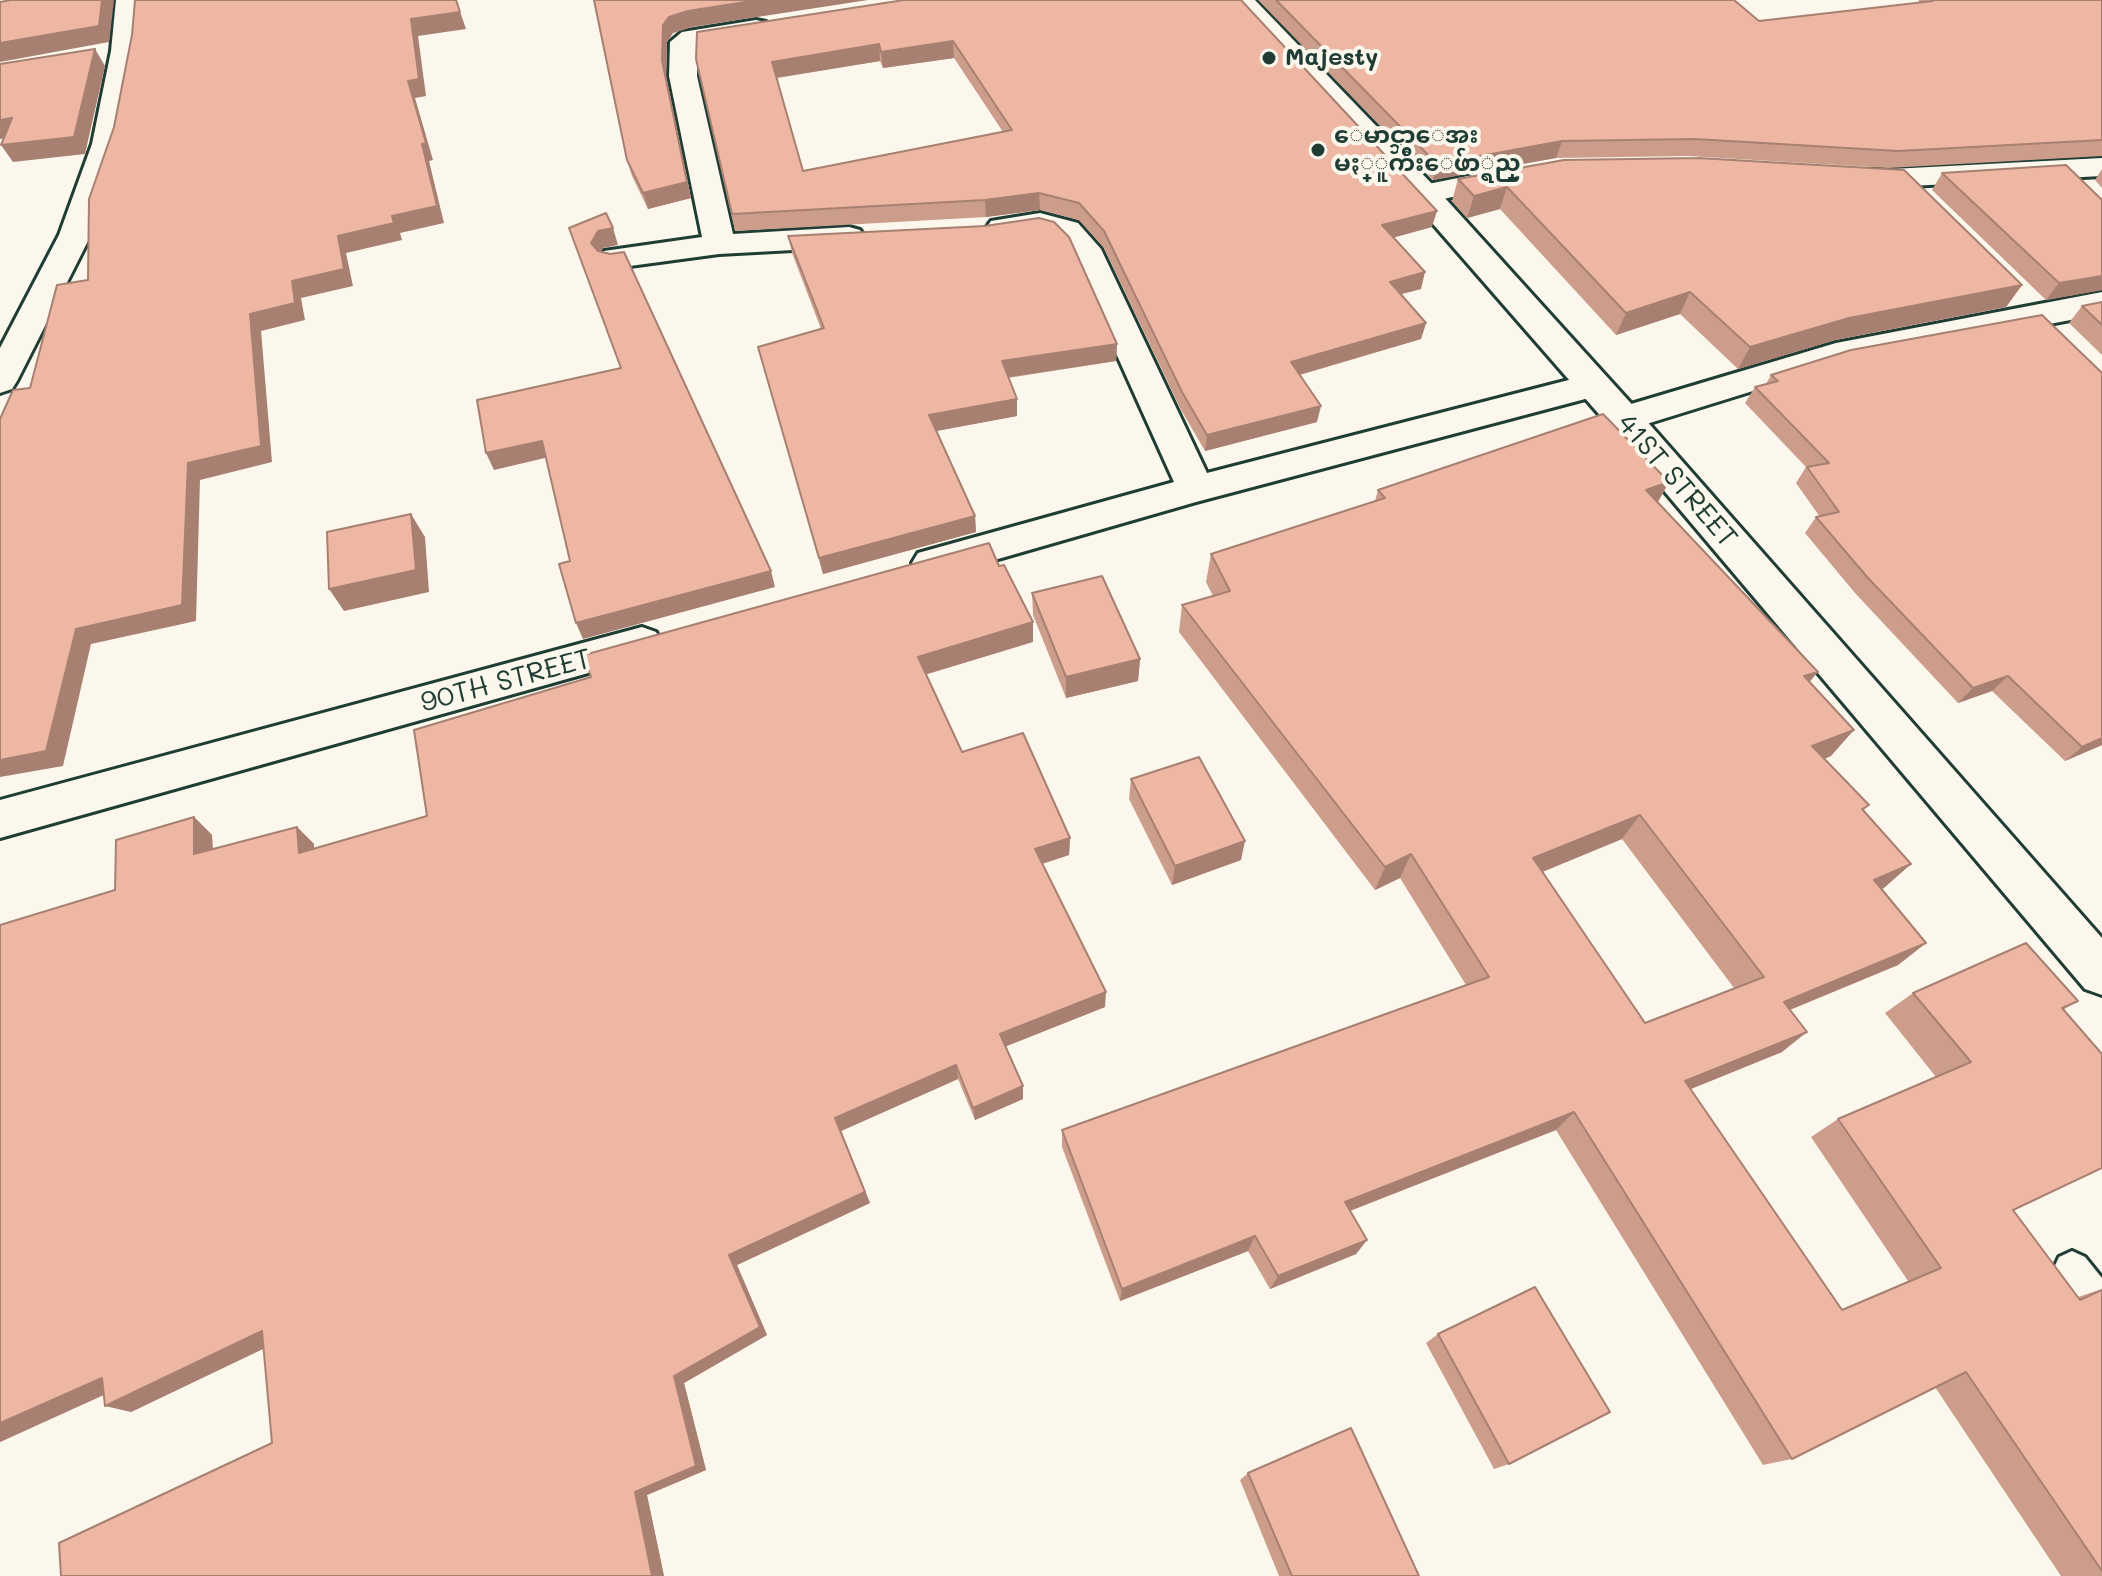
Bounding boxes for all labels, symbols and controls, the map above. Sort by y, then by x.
place label: Majesty [1285,44,1378,72]
marker: Majesty [1260,49,1278,67]
place label: ေမာင္သာေအး မႏ္ူက်ီးေဖ်ာ္ရည္ [1334,122,1521,178]
marker: ေမာင္သာေအး မႏ္ူက်ီးေဖ်ာ္ရည္ [1309,141,1327,159]
street label: 41ST STREET [1610,407,1744,555]
street label: 90TH STREET [417,642,595,720]

